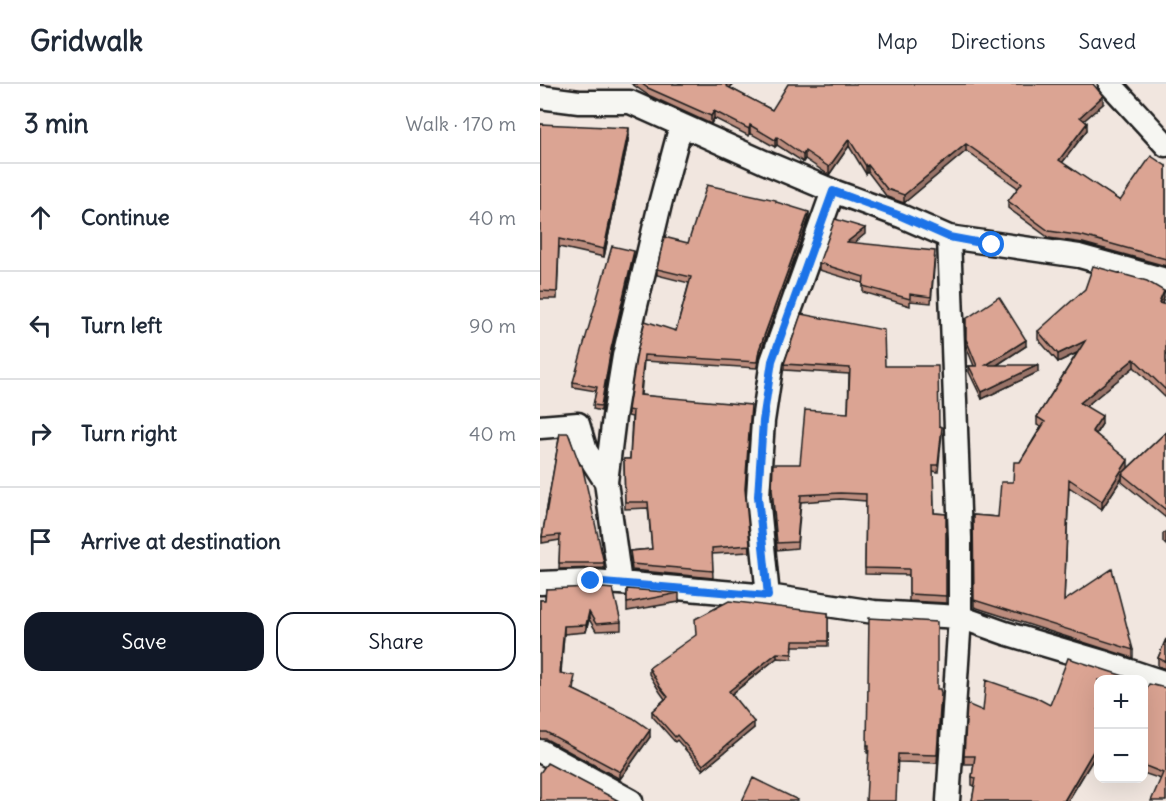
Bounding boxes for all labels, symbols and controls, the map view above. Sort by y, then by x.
text: Gridwalk [30,23,143,59]
text: Map [877,28,918,55]
text: Directions [951,28,1045,55]
text: Saved [1078,28,1136,55]
text: 3 min [24,107,89,140]
text: Walk · 170 m [405,111,516,136]
icon: ahead [24,201,57,234]
text: Continue [81,203,170,231]
text: 40 m [469,205,516,230]
route start [978,231,1004,257]
icon: left [24,309,57,342]
text: Turn left [81,311,162,339]
text: 90 m [469,313,516,338]
icon: right [24,417,57,450]
text: Turn right [81,419,177,447]
text: 40 m [469,421,516,446]
icon: arrive [24,525,57,558]
text: Arrive at destination [81,527,281,555]
route end [577,567,603,593]
button: Save [24,612,264,671]
button: Share [276,612,516,671]
map controls [1094,675,1148,783]
button: + [1094,675,1148,729]
button: − [1094,729,1148,783]

